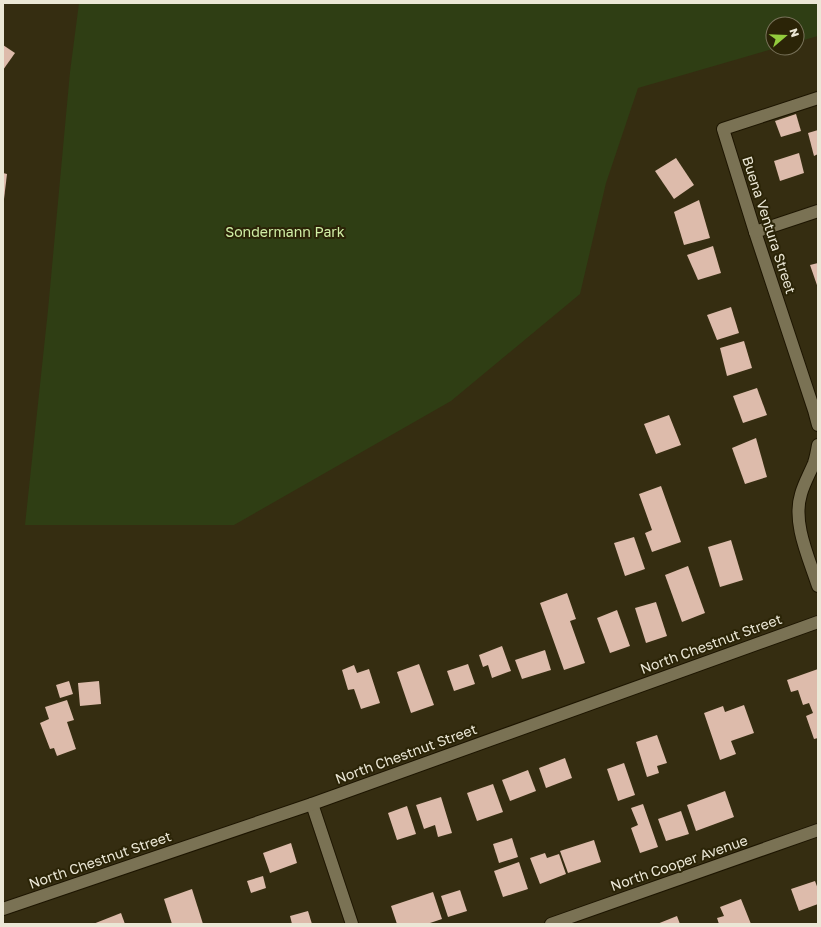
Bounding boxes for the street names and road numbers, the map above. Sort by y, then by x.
street label: Buena Ventura Street [739,154,800,296]
street label: North Chestnut Street [638,610,784,677]
street label: North Chestnut Street [333,720,479,787]
street label: North Chestnut Street [26,827,173,892]
street label: North Cooper Avenue [608,831,750,894]

